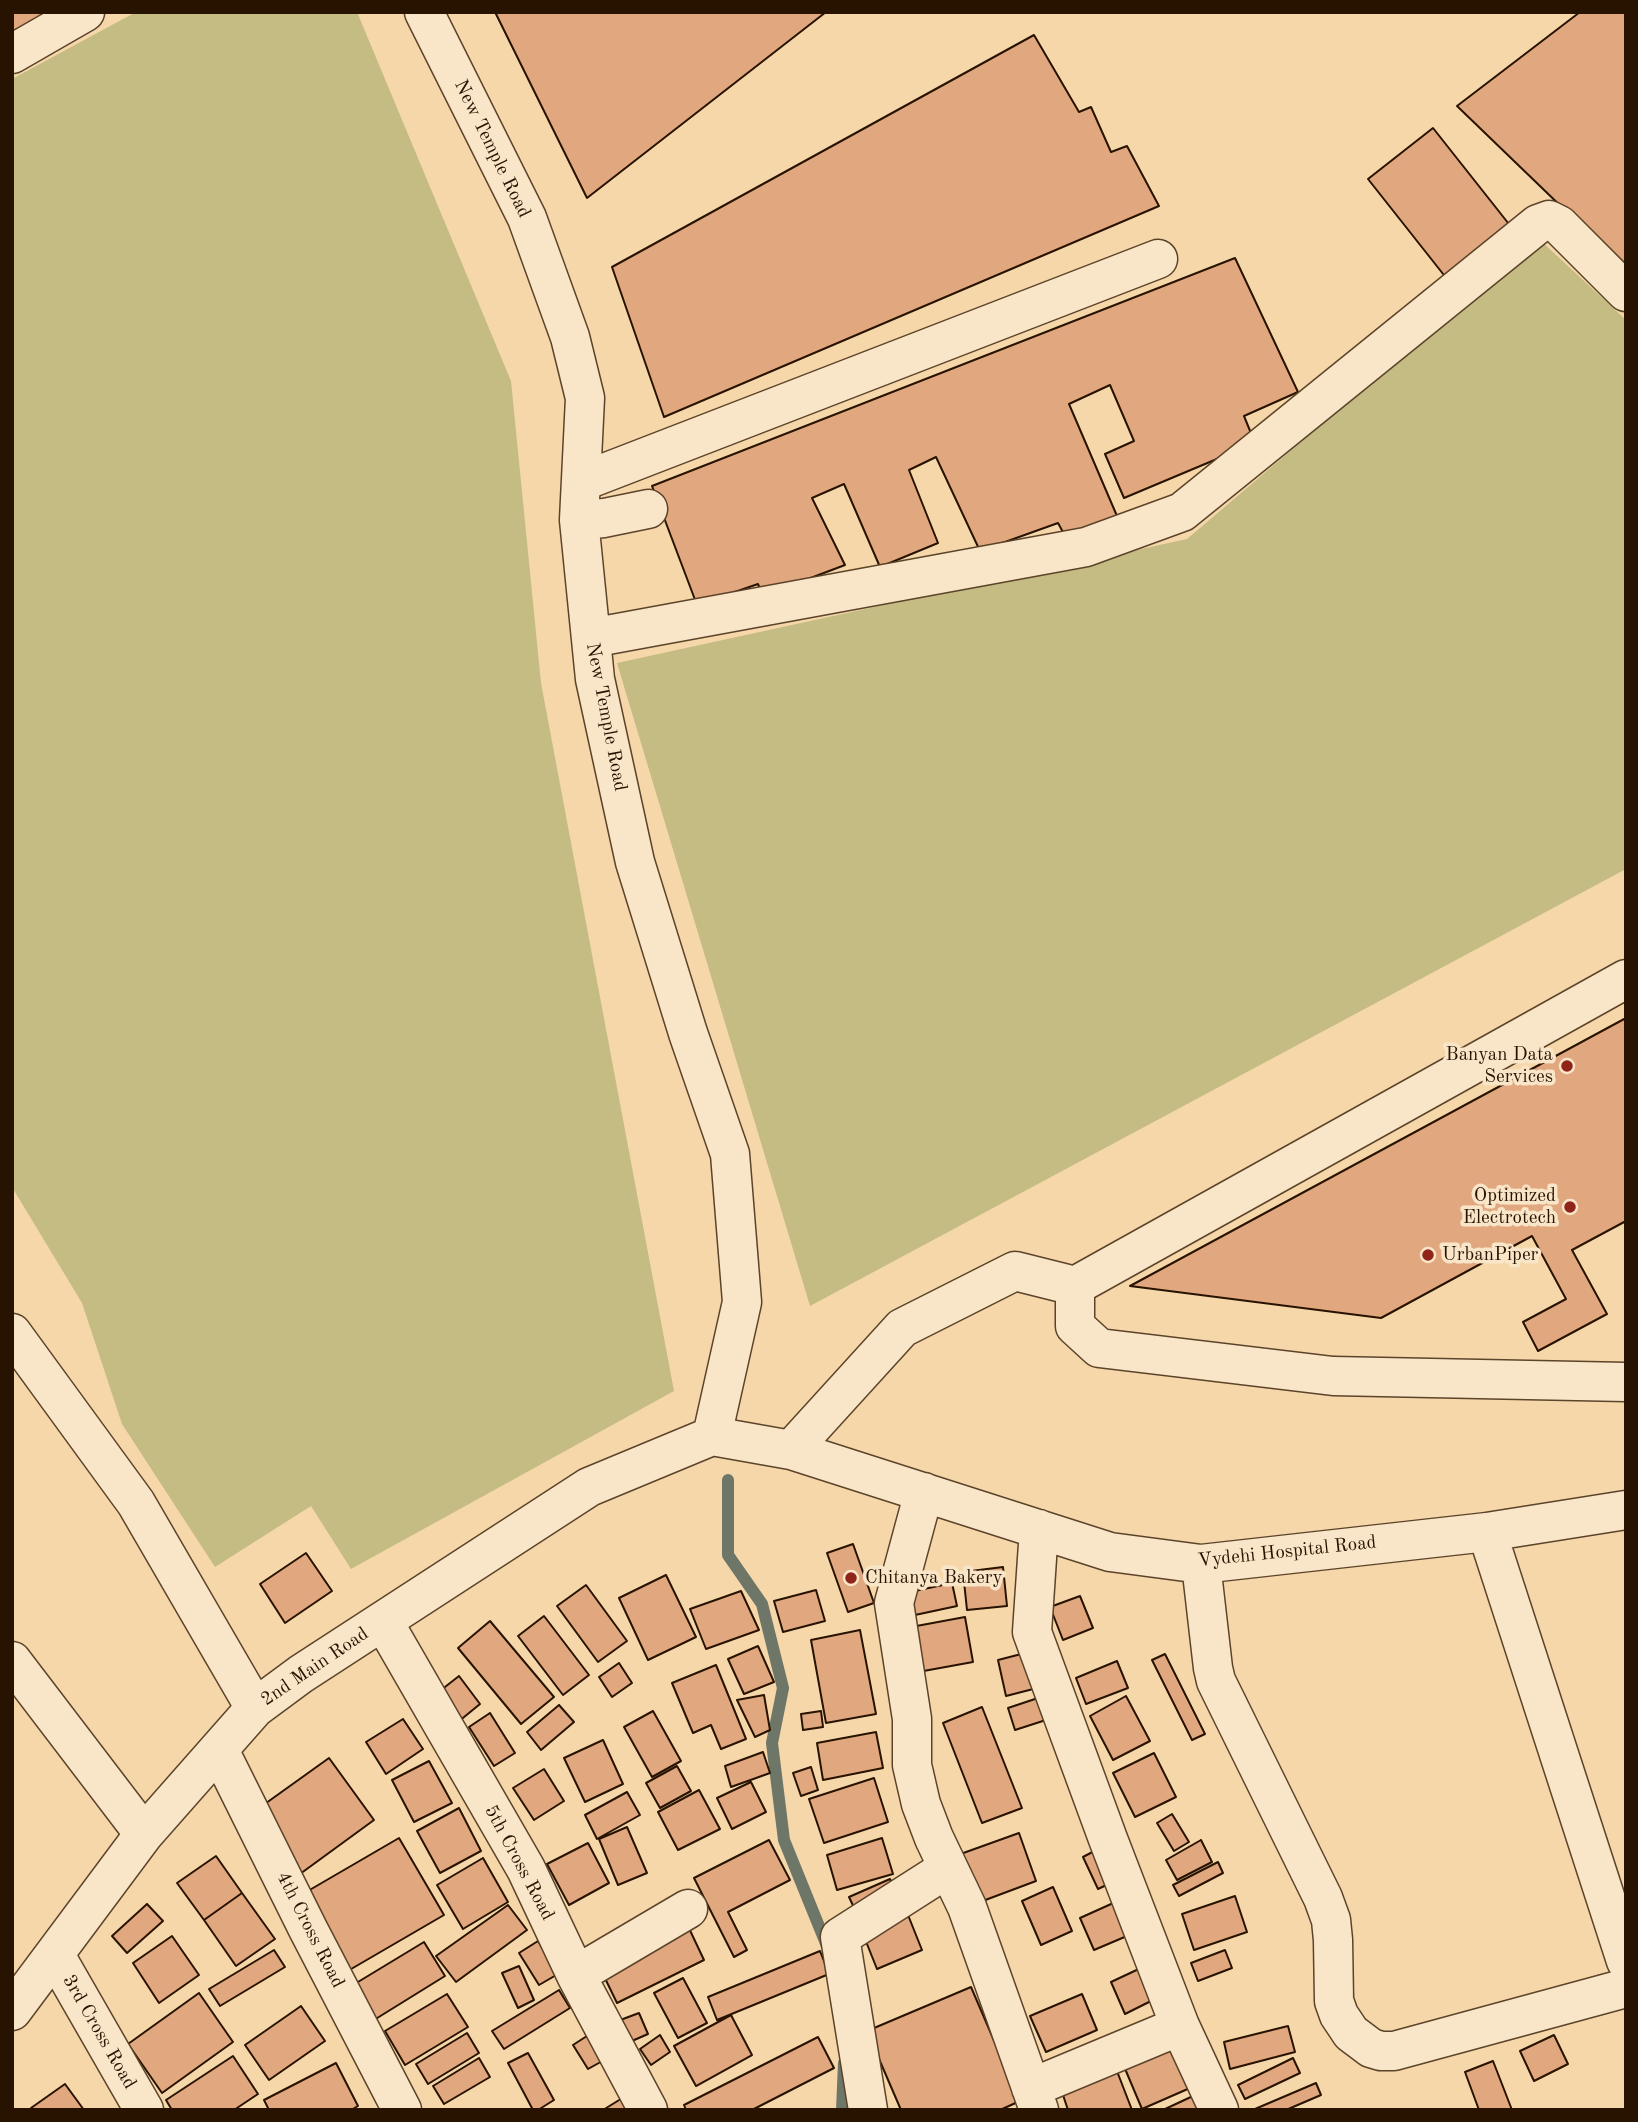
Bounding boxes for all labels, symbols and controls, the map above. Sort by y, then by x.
street label: New Temple Road [449,76,535,222]
street label: New Temple Road [580,641,632,793]
place label: Banyan Data Services [1446,1044,1553,1088]
marker: Banyan Data Services [1559,1058,1575,1074]
place label: Optimized Electrotech [1463,1185,1556,1229]
marker: Optimized Electrotech [1562,1199,1578,1215]
place label: UrbanPiper [1442,1244,1538,1266]
marker: UrbanPiper [1420,1247,1436,1263]
street label: Vydehi Hospital Road [1196,1531,1378,1573]
place label: Chitanya Bakery [865,1567,1003,1589]
marker: Chitanya Bakery [843,1570,859,1586]
street label: 2nd Main Road [257,1623,373,1711]
street label: 5th Cross Road [479,1801,559,1925]
street label: 4th Cross Road [271,1868,349,1992]
street label: 3rd Cross Road [57,1971,141,2093]

